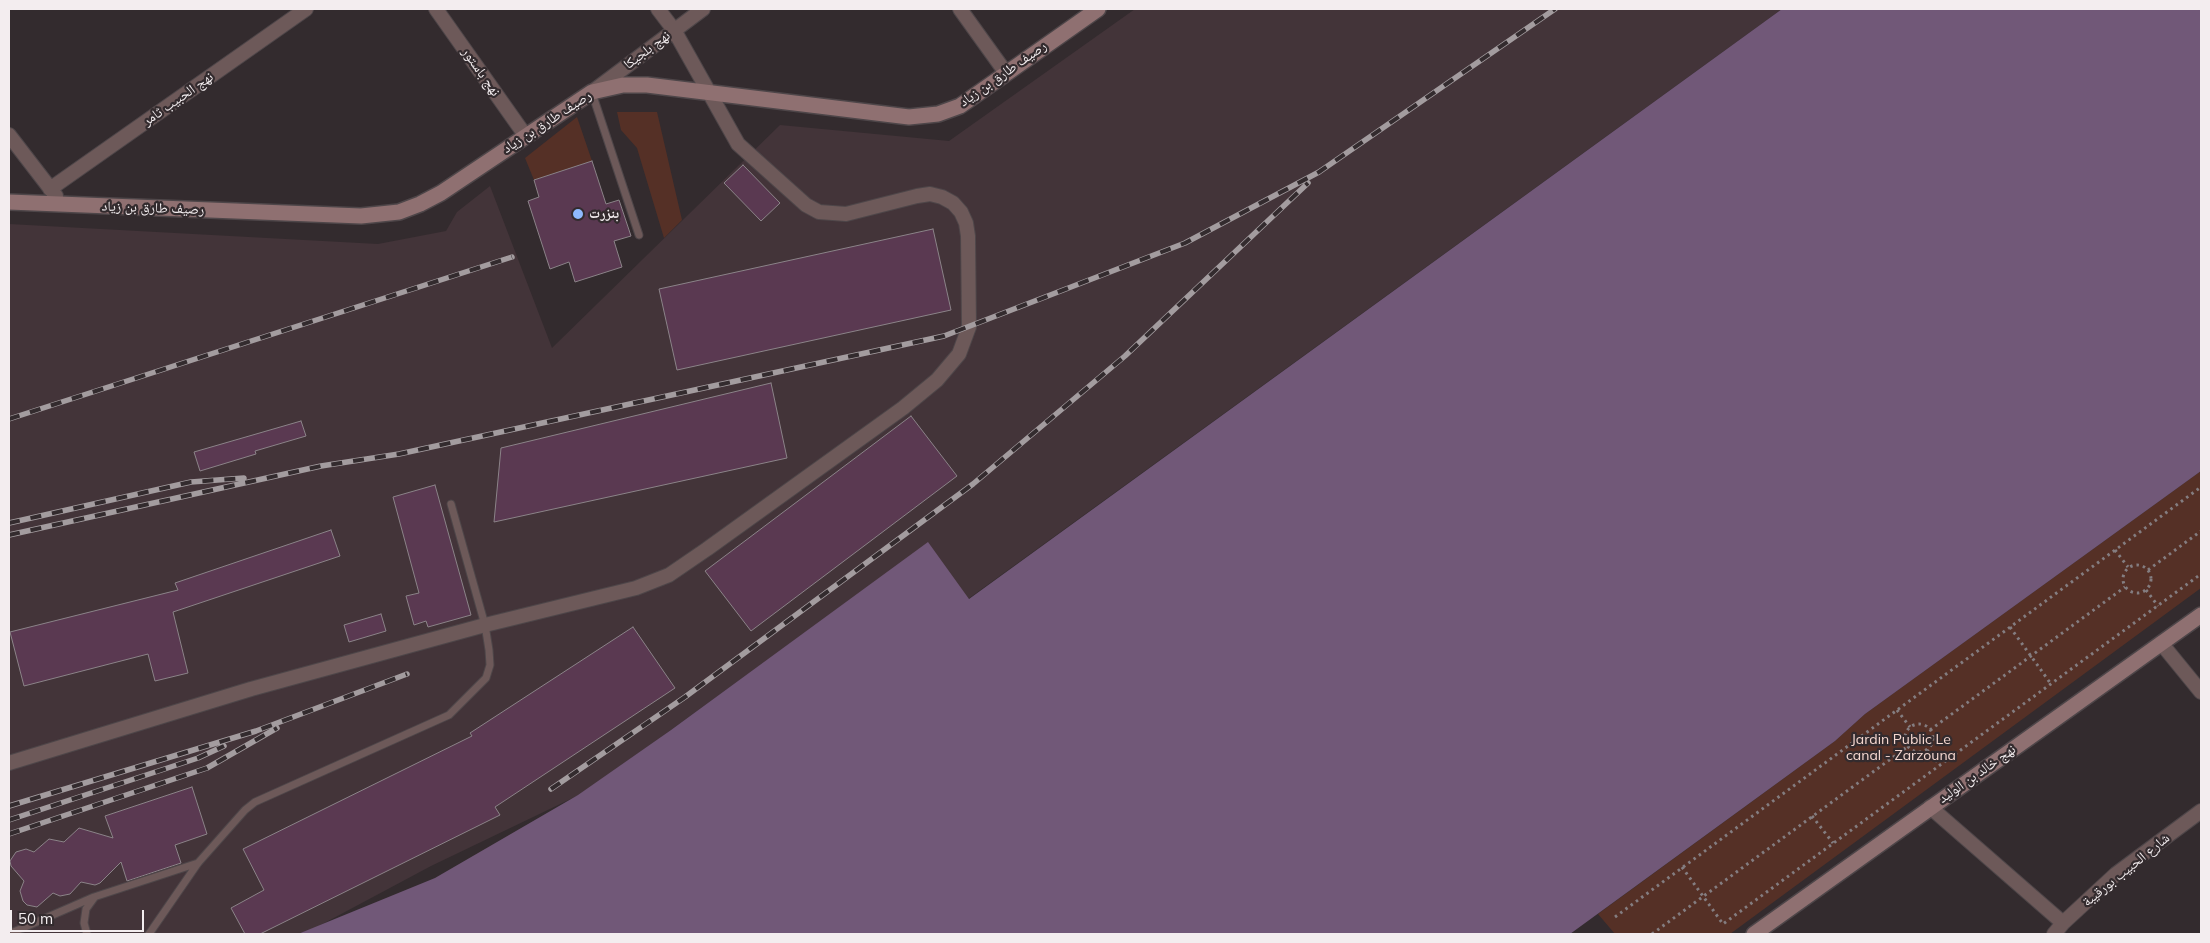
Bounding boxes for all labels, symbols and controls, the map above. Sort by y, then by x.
street label: نهج بلجيكا [620,27,674,73]
street label: رصيف طارق بن زياد [956,38,1050,110]
street label: نهج باستور [458,44,504,100]
street label: نهج الحبيب ثامر [139,68,217,130]
street label: رصيف طارق بن زياد [499,87,595,157]
street label: رصيف طارق بن زياد [101,198,205,218]
place label: بنزرت [589,206,619,222]
marker: بنزرت [571,207,585,221]
park label: Jardin Public Le canal - Zarzouna [1846,732,1956,764]
street label: نهج خالد بن الوليد [1935,741,2019,807]
street label: شارع الحبيب بورقيبة [2079,830,2173,910]
scale bar [12,900,146,932]
text: 50 m [18,909,53,928]

